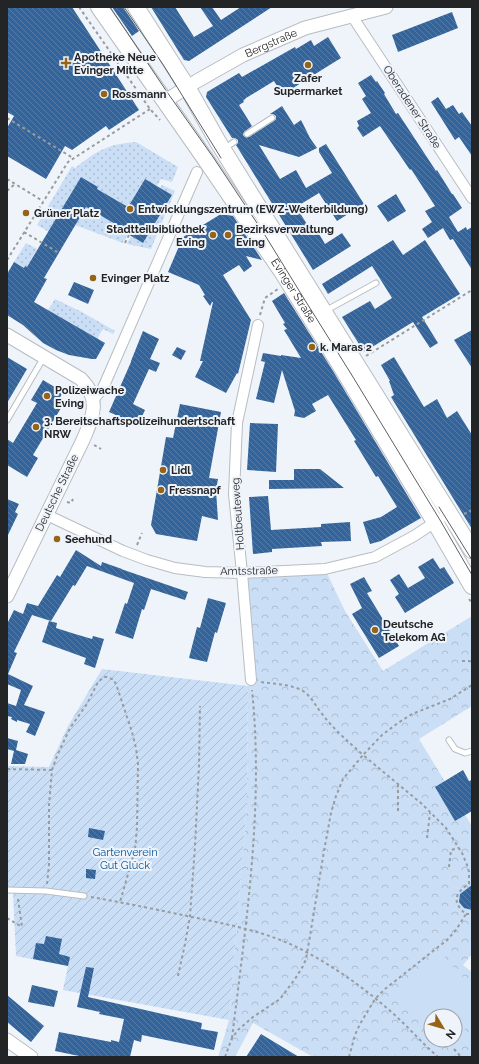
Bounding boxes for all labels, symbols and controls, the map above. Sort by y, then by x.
street label: Bergstraße [243,26,300,60]
place label: Apotheke Neue Evinger Mitte [74,51,156,77]
marker: Apotheke Neue Evinger Mitte [61,58,71,68]
marker: Zafer Supermarket [303,60,313,70]
street label: Oberadener Straße [380,63,444,151]
place label: Zafer Supermarket [274,72,343,98]
place label: Rossmann [112,88,167,101]
marker: Rossmann [99,89,109,99]
place label: Entwicklungszentrum (EWZ-Weiterbildung) [138,203,369,216]
marker: Entwicklungszentrum (EWZ-Weiterbildung) [125,204,135,214]
place label: Grüner Platz [34,207,100,220]
marker: Grüner Platz [21,208,31,218]
place label: Stadtteilbibliothek Eving [106,223,206,249]
place label: Bezirksverwaltung Eving [236,223,334,249]
marker: Stadtteilbibliothek Eving [208,230,218,240]
marker: Bezirksverwaltung Eving [223,230,233,240]
street label: Evinger Straße [268,256,319,326]
place label: Evinger Platz [101,272,170,285]
marker: Evinger Platz [88,273,98,283]
place label: k. Maras 2 [320,341,372,354]
marker: k. Maras 2 [307,342,317,352]
place label: Polizeiwache Eving [55,384,125,410]
marker: Polizeiwache Eving [42,391,52,401]
place label: 3. Bereitschaftspolizeihundertschaft NRW [44,415,236,441]
marker: 3. Bereitschaftspolizeihundertschaft NRW [31,422,41,432]
street label: Deutsche Straße [33,452,82,534]
place label: Lidl [171,464,191,477]
marker: Lidl [158,465,168,475]
street label: Holtbeuteweg [229,477,247,551]
place label: Fressnapf [169,484,222,497]
marker: Fressnapf [156,485,166,495]
place label: Seehund [65,533,112,546]
marker: Seehund [52,534,62,544]
street label: Amtsstraße [220,564,279,578]
place label: Deutsche Telekom AG [383,618,446,644]
marker: Deutsche Telekom AG [370,625,380,635]
park label: Gartenverein Gut Glück [92,846,158,872]
north arrow [423,1008,463,1048]
text: N [443,1027,458,1041]

